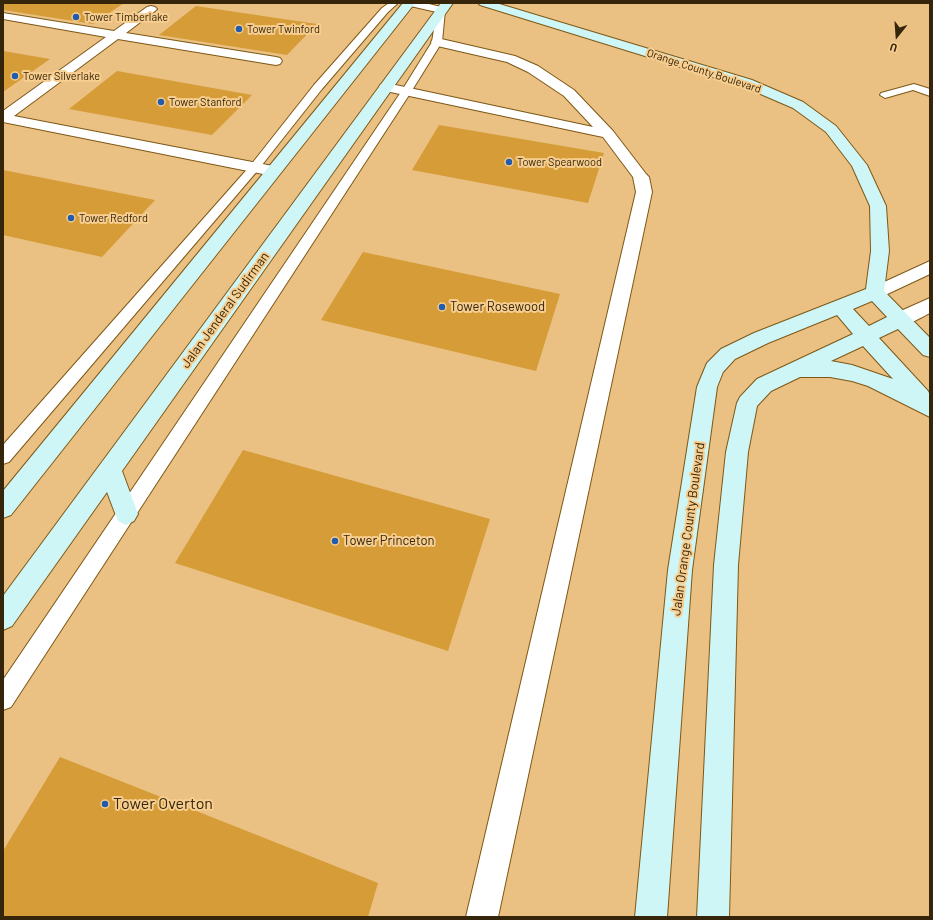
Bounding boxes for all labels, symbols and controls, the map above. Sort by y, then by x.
place label: Tower Timberlake [84,10,168,24]
marker: Tower Timberlake [71,12,81,22]
north arrow [877,16,917,56]
place label: Tower Twinford [247,22,320,36]
marker: Tower Twinford [234,24,244,34]
text: U [888,41,899,55]
street label: Orange County Boulevard [645,46,763,96]
place label: Tower Silverlake [23,69,100,83]
marker: Tower Silverlake [10,71,20,81]
place label: Tower Stanford [169,95,241,109]
marker: Tower Stanford [156,97,166,107]
place label: Tower Spearwood [517,155,602,169]
marker: Tower Spearwood [504,157,514,167]
place label: Tower Redford [79,211,148,225]
marker: Tower Redford [66,213,76,223]
street label: Jalan Jenderal Sudirman [178,249,272,371]
place label: Tower Rosewood [450,299,545,315]
marker: Tower Rosewood [437,302,447,312]
street label: Jalan Orange County Boulevard [668,441,708,617]
place label: Tower Princeton [343,533,435,549]
marker: Tower Princeton [330,536,340,546]
place label: Tower Overton [113,794,213,814]
marker: Tower Overton [100,799,110,809]

